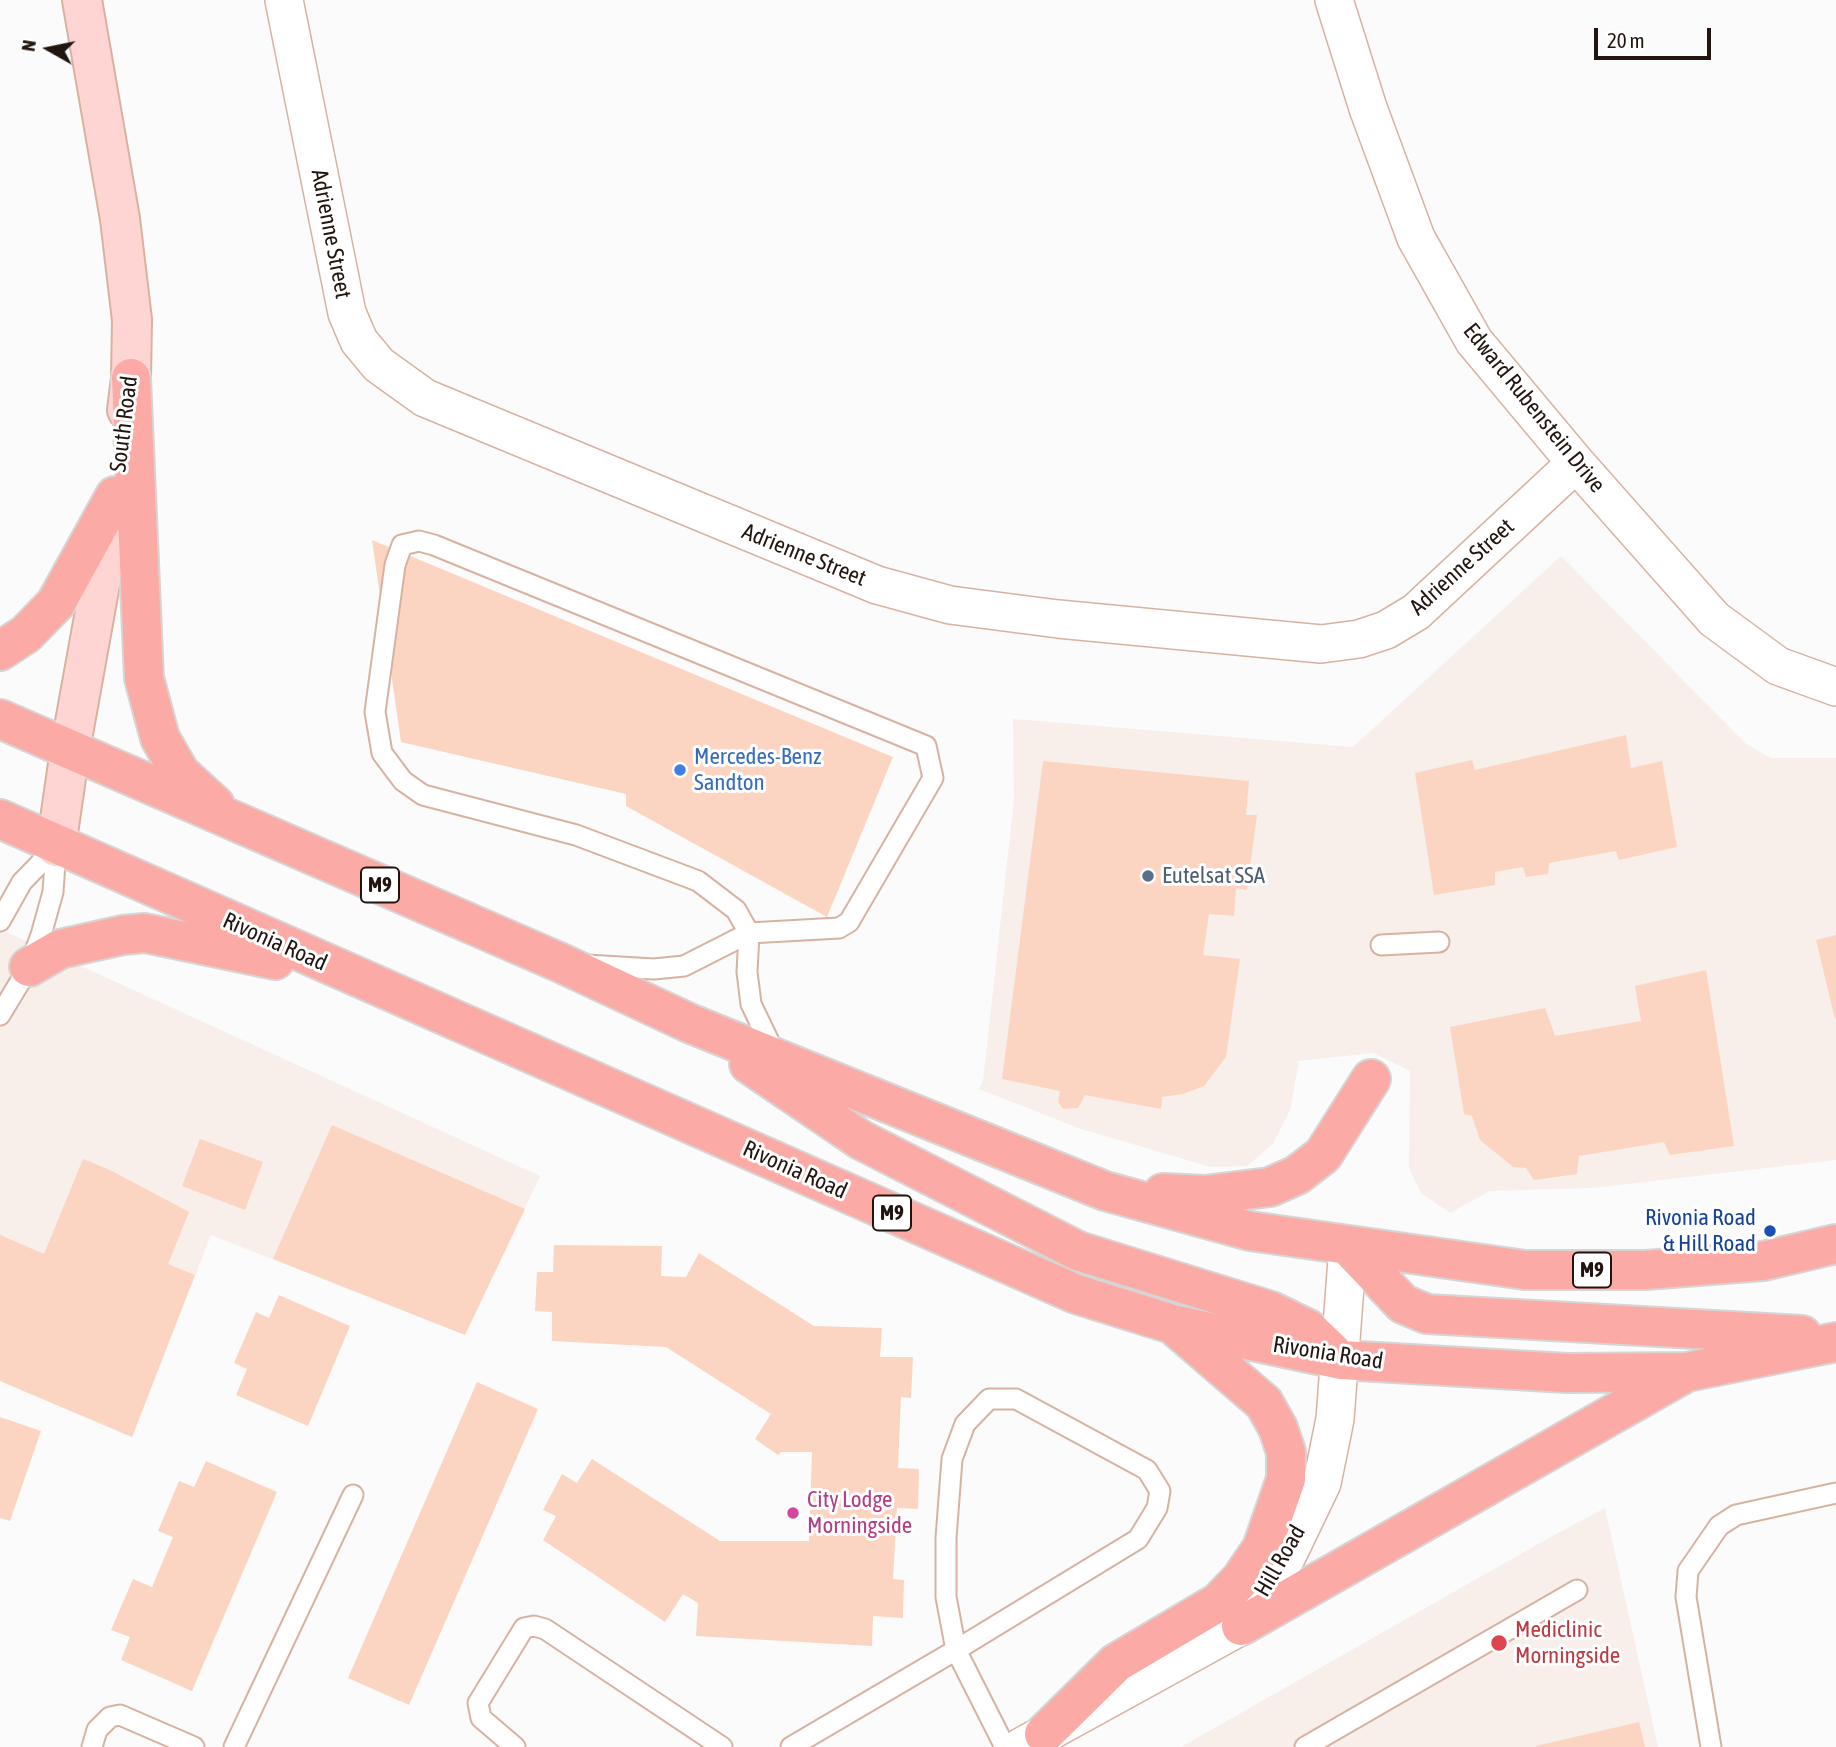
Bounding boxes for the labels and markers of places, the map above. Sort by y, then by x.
place label: Mercedes-Benz Sandton [694,743,821,797]
marker: Mercedes-Benz Sandton [672,762,688,778]
place label: Eutelsat SSA [1162,862,1265,890]
marker: Eutelsat SSA [1140,868,1156,884]
place label: Rivonia Road & Hill Road [1645,1204,1756,1258]
marker: Rivonia Road & Hill Road [1762,1223,1778,1239]
place label: City Lodge Morningside [807,1486,912,1540]
marker: City Lodge Morningside [785,1505,801,1521]
place label: Mediclinic Morningside [1515,1616,1620,1670]
marker: Mediclinic Morningside [1489,1633,1509,1653]

